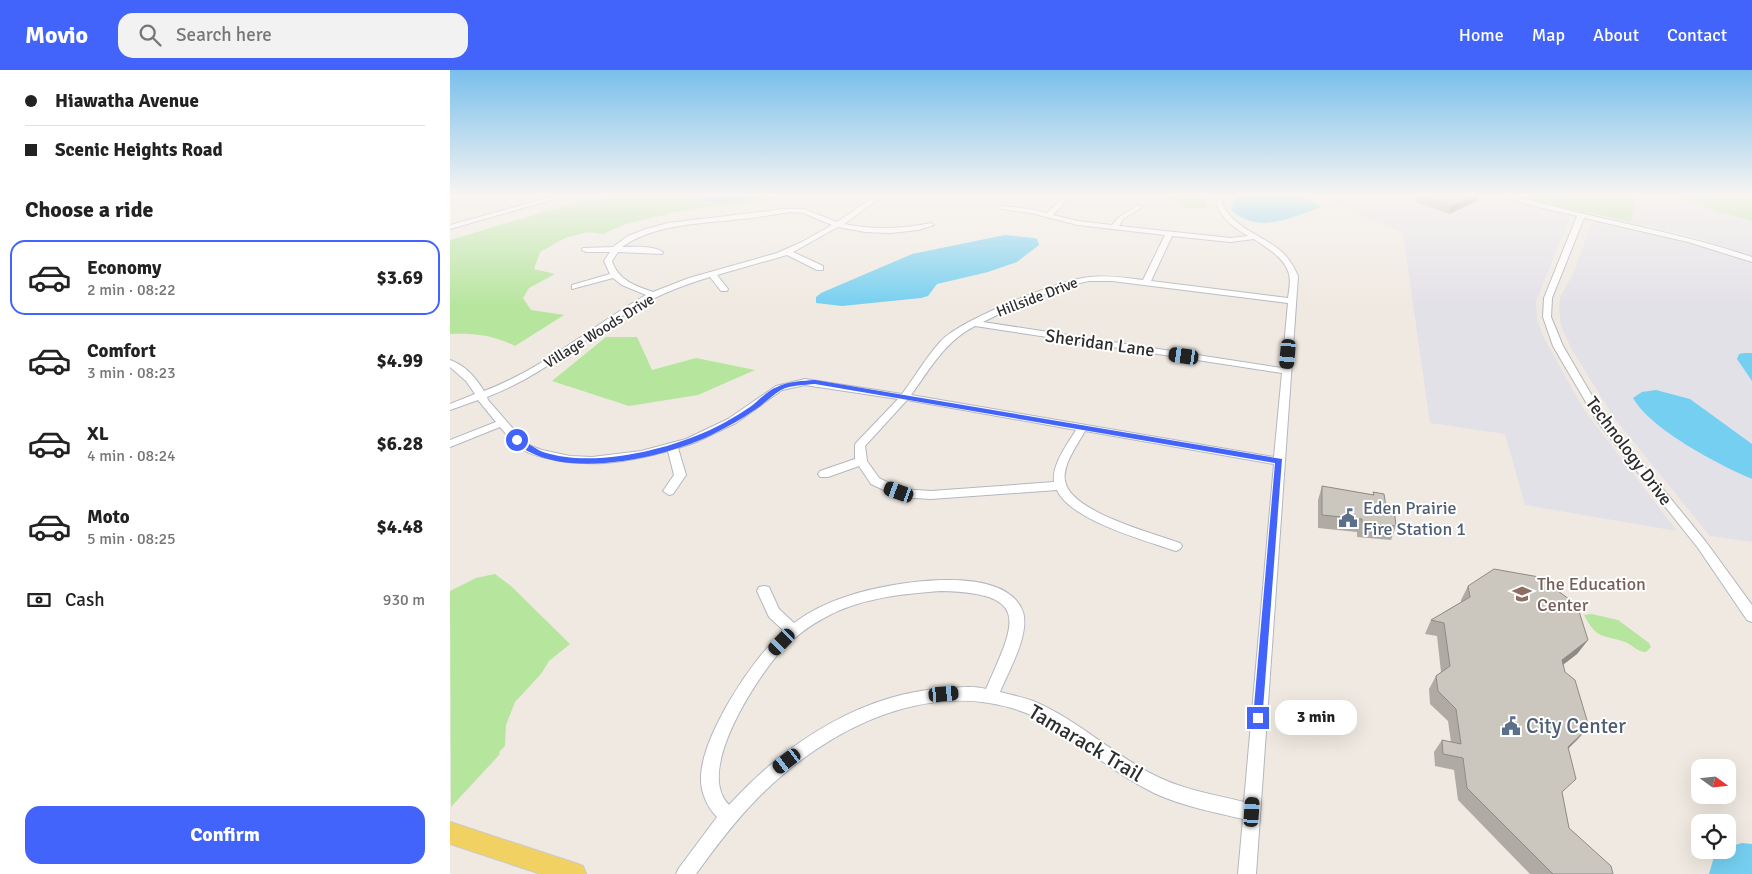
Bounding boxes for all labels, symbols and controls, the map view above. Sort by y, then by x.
search box [118,13,468,58]
text: Movio [25,20,88,50]
icon: search [136,21,164,49]
text: Search here [176,23,272,47]
text: Home [1459,24,1504,46]
text: Map [1532,24,1565,46]
text: About [1593,24,1639,46]
text: Contact [1667,24,1727,46]
text: Hiawatha Avenue [55,89,199,113]
text: Scenic Heights Road [55,138,223,162]
text: Choose a ride [25,196,153,223]
icon: car [27,255,72,300]
text: Economy [87,256,161,280]
text: $3.69 [377,266,423,290]
street label: Hillside Drive [994,273,1080,321]
text: 2 min · 08:22 [87,280,176,300]
street label: Village Woods Drive [540,290,658,372]
street label: Sheridan Lane [1044,324,1156,362]
icon: car [27,338,72,383]
car [1279,338,1296,370]
text: Comfort [87,339,156,363]
car [1168,346,1199,366]
text: $4.99 [377,349,423,373]
text: 3 min · 08:23 [87,363,176,383]
street label: Technology Drive [1581,392,1677,510]
icon: car [27,421,72,466]
text: XL [87,422,109,446]
route start [506,429,528,451]
text: $6.28 [377,432,423,456]
text: 4 min · 08:24 [87,446,176,466]
car [882,480,915,504]
place label: Eden Prairie Fire Station 1 [1363,497,1466,540]
icon: car [27,504,72,549]
text: Moto [87,505,130,529]
public building icon: Eden Prairie Fire Station 1 [1337,507,1359,529]
text: $4.48 [377,515,423,539]
text: 5 min · 08:25 [87,529,176,549]
place label: The Education Center [1537,573,1646,616]
school or university icon: The Education Center [1511,583,1533,605]
icon: cash [25,586,53,614]
text: Cash [65,588,105,612]
text: 930 m [383,590,425,610]
car [766,626,797,658]
car [928,685,959,703]
street label: Tamarack Trail [1024,699,1148,787]
callout: 3 min [1276,700,1358,736]
route end [1247,707,1269,729]
text: 3 min [1297,707,1335,727]
place label: City Center [1526,713,1626,739]
public building icon: City Center [1500,715,1522,737]
car [770,746,803,776]
north arrow [1691,759,1736,804]
map controls [1691,759,1736,859]
car [1243,797,1260,827]
button: Confirm [25,806,425,864]
button: locate [1691,814,1736,859]

